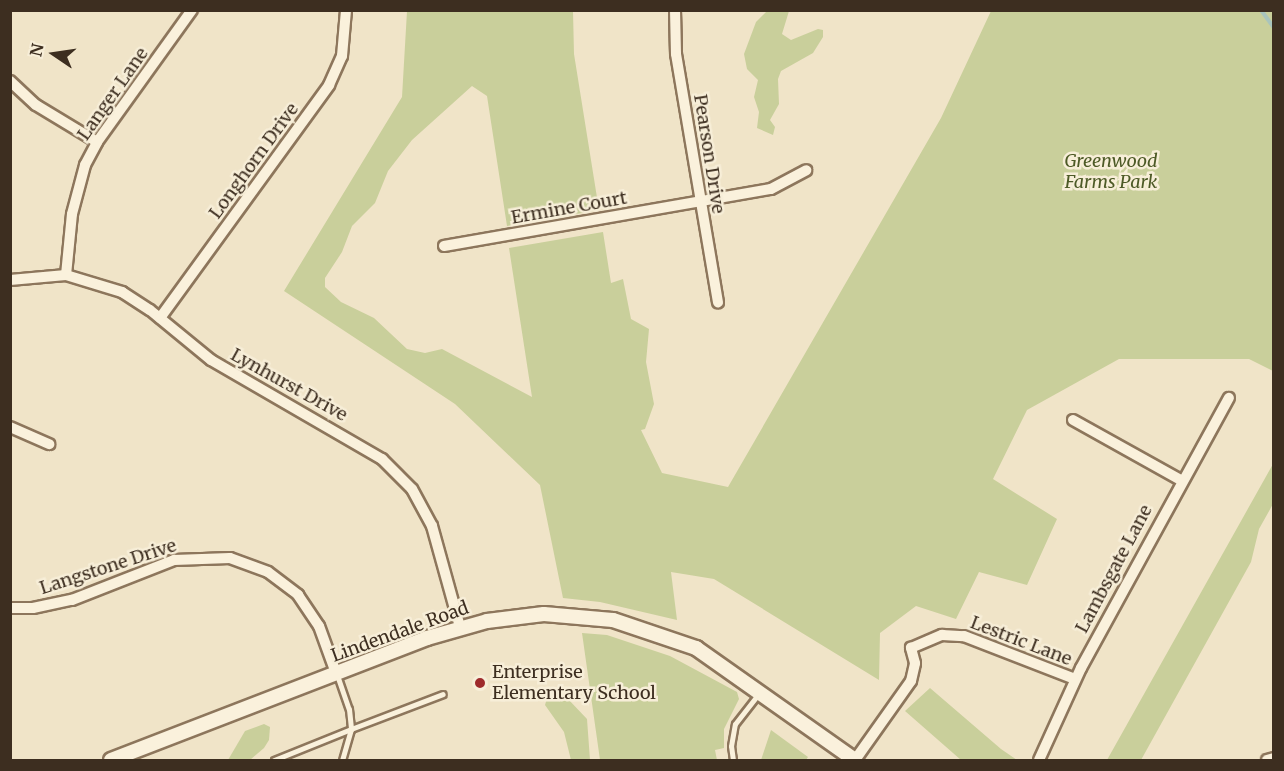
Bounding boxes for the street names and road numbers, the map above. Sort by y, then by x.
street label: Langer Lane [73,43,153,145]
street label: Pearson Drive [689,93,729,215]
street label: Longhorn Drive [205,99,303,223]
street label: Ermine Court [509,187,629,229]
street label: Lynhurst Drive [227,344,351,426]
street label: Lambsgate Lane [1071,501,1157,637]
street label: Langstone Drive [37,535,179,599]
street label: Lindendale Road [328,597,472,667]
street label: Lestric Lane [967,612,1075,670]

